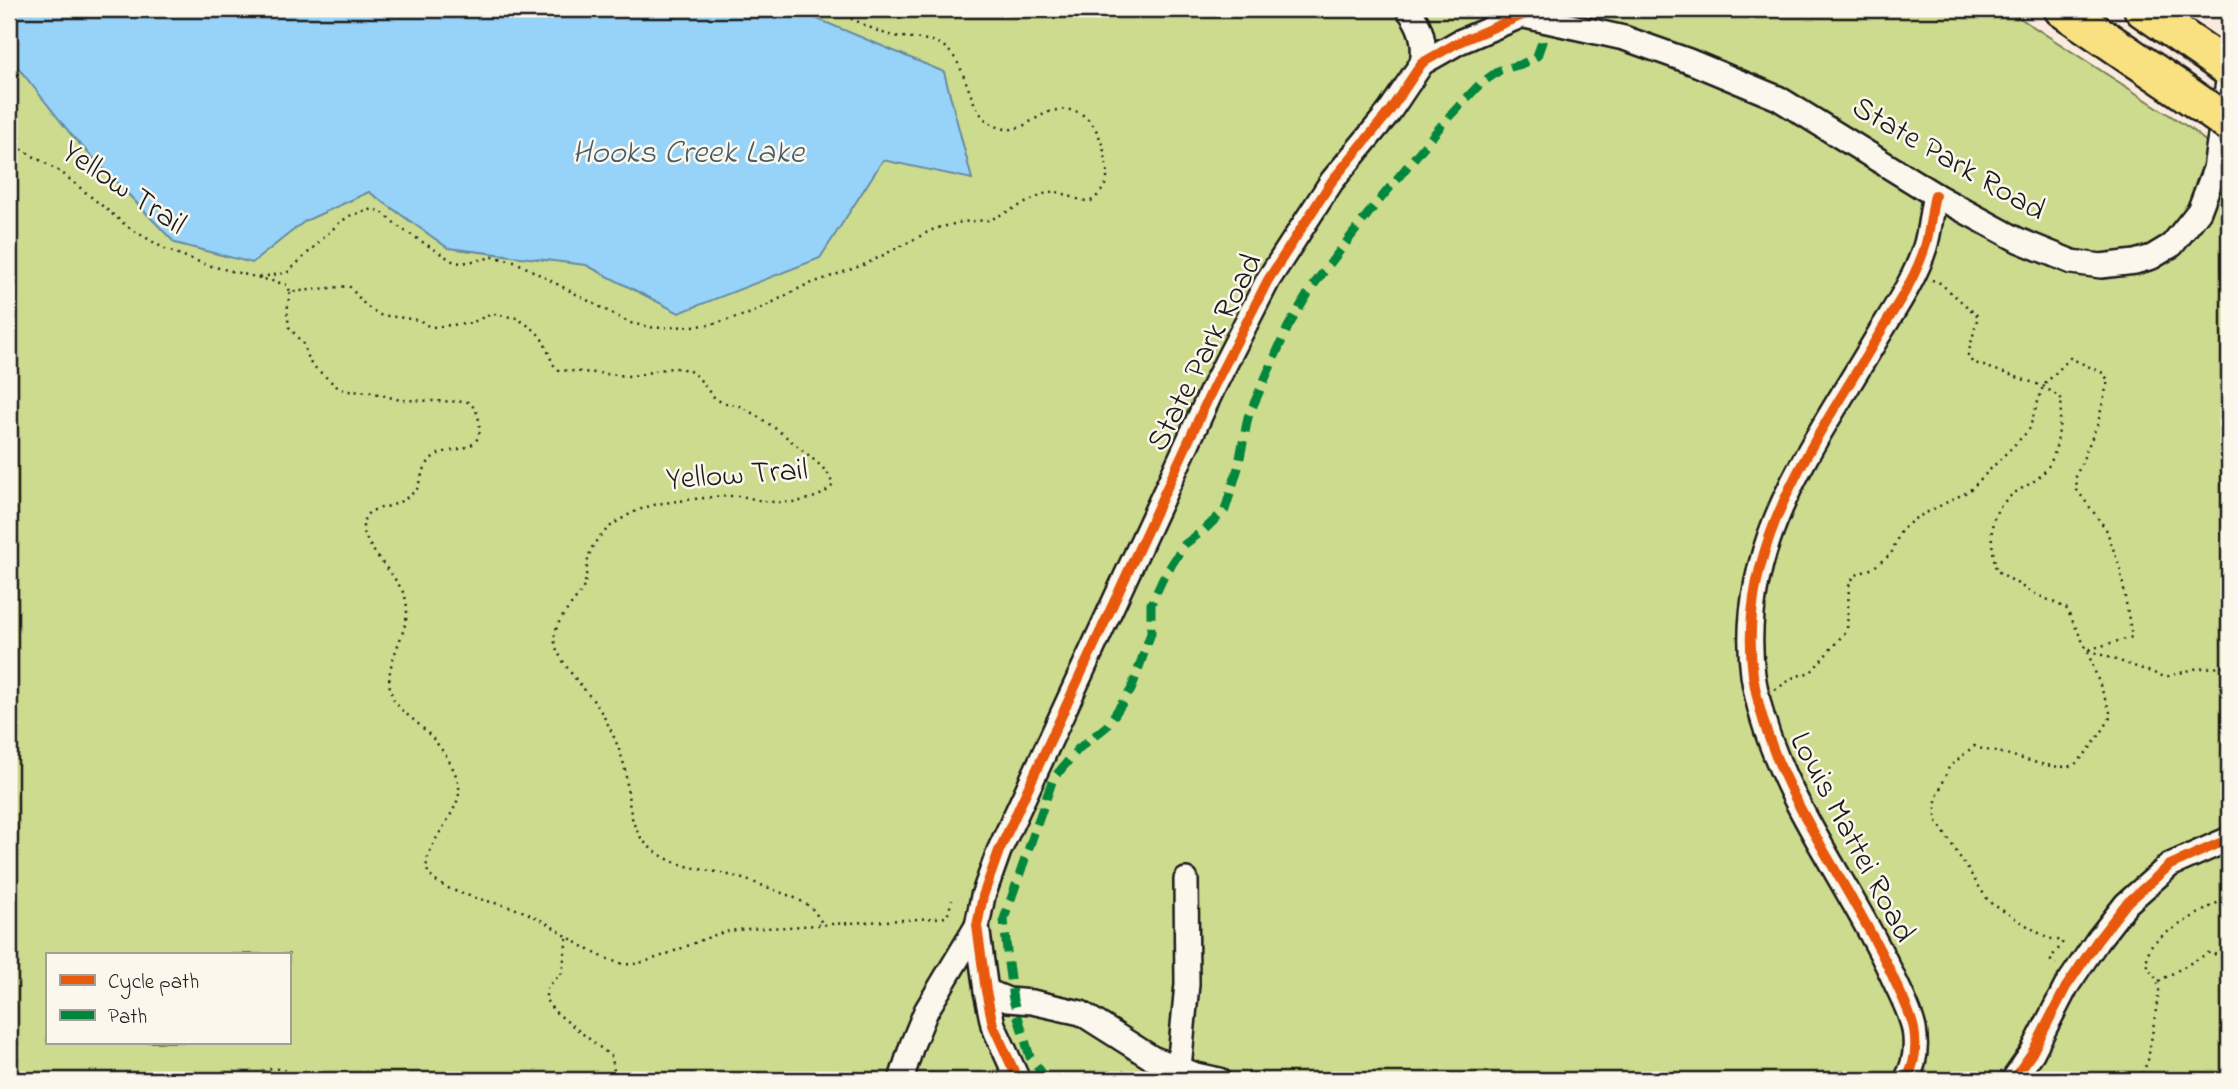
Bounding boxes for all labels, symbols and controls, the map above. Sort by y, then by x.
street label: State Park Road [1842,85,2054,235]
street label: Yellow Trail [51,130,195,248]
water label: Hooks Creek Lake [572,130,805,178]
street label: State Park Road [1136,246,1276,460]
street label: Yellow Trail [664,448,810,504]
street label: Louis Mattei Road [1776,724,1926,952]
legend [46,953,290,1044]
text: Cycle path [108,968,199,1000]
text: Path [108,1003,147,1033]

